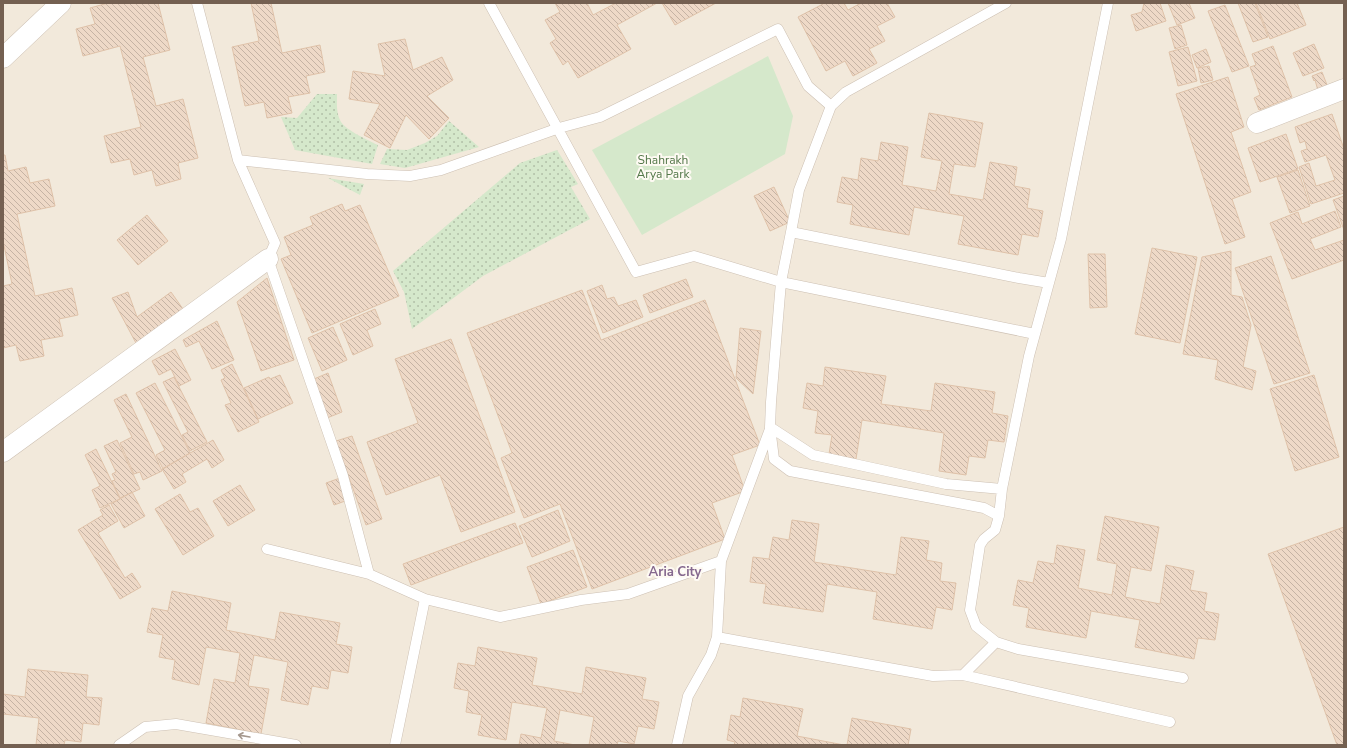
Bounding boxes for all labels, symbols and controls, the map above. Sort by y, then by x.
park label: Shahrakh Arya Park [637,152,690,182]
district label: Aria City [649,563,702,581]
one-way arrow [237,732,250,740]

